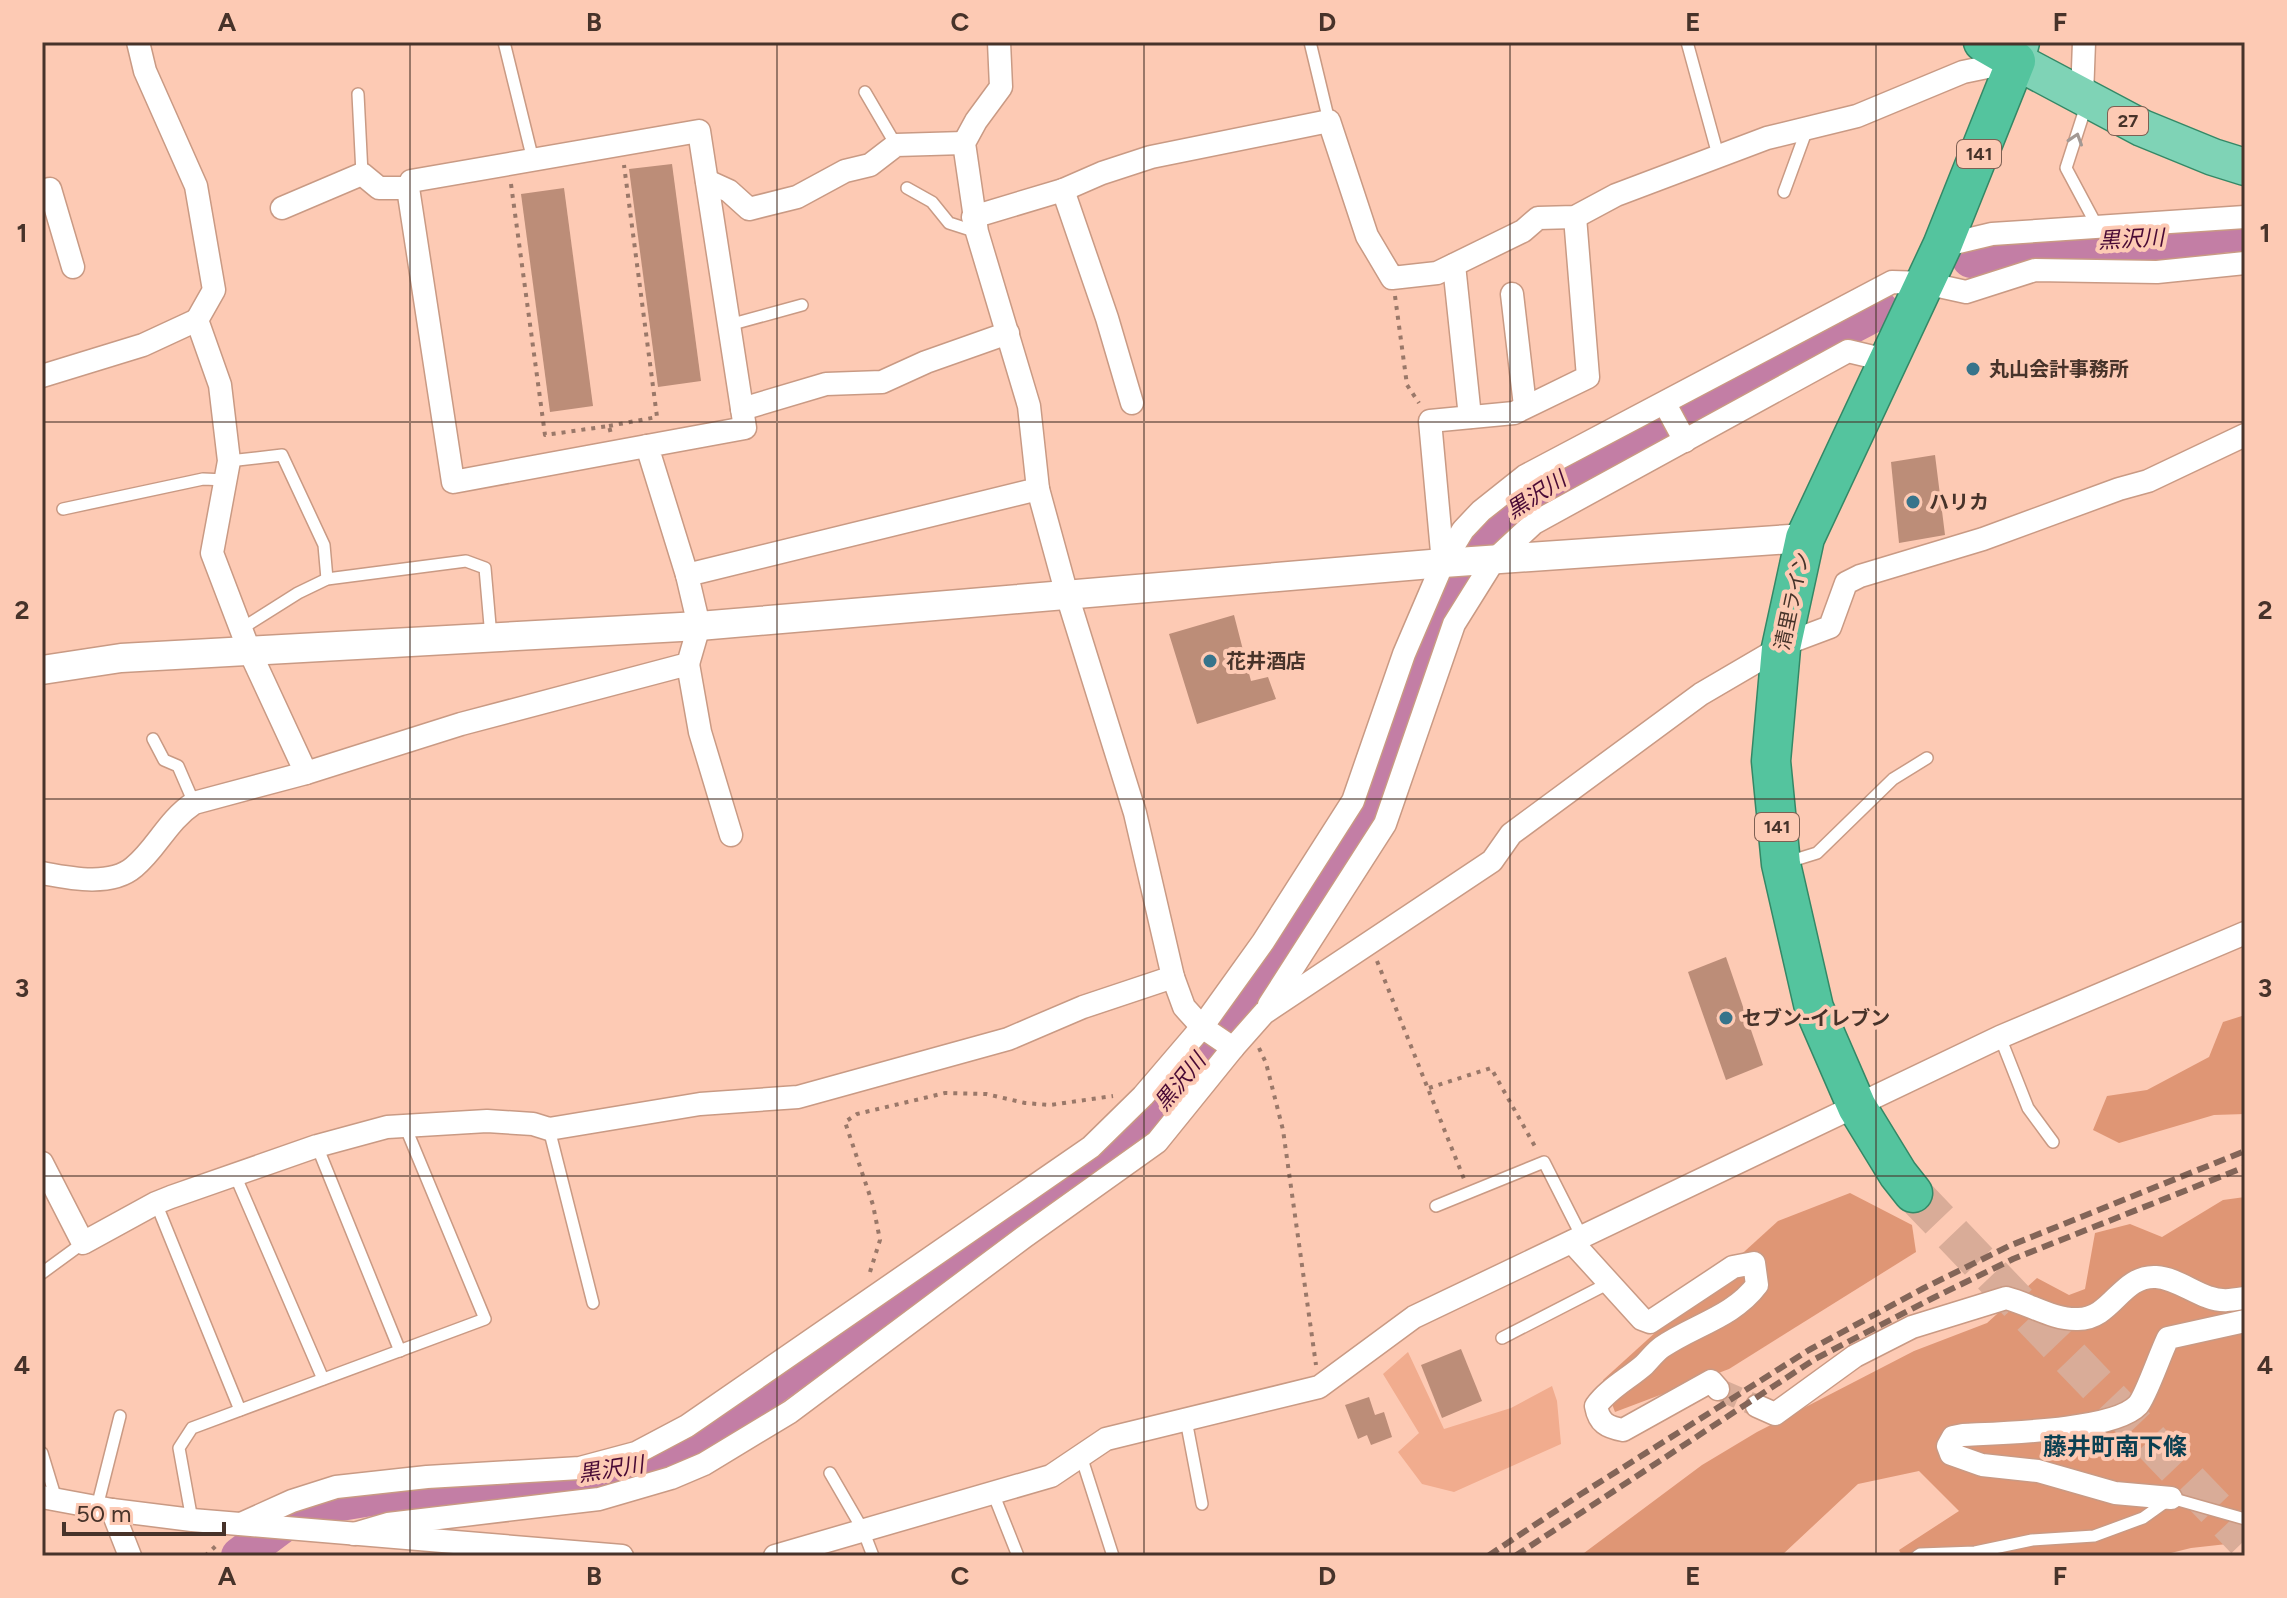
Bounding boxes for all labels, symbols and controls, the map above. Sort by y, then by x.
text: A [218,6,237,38]
text: B [586,6,602,38]
text: C [951,6,970,38]
text: D [1318,6,1336,38]
text: E [1685,6,1701,38]
text: F [2053,6,2067,38]
road number: 27 [2108,107,2148,135]
one-way arrow [2067,132,2083,146]
road number: 141 [1957,140,2001,168]
text: 1 [17,217,27,249]
text: 1 [2260,217,2270,249]
water label: 黒沢川 [2097,224,2167,254]
place label: 丸山会計事務所 [1989,357,2129,381]
marker: 丸山会計事務所 [1964,360,1982,378]
water label: 黒沢川 [1501,465,1573,524]
place label: ハリカ [1929,490,1989,514]
marker: ハリカ [1904,493,1922,511]
street label: 清里ライン [1770,550,1814,652]
text: 2 [14,594,30,626]
text: 2 [2257,594,2273,626]
place label: 花井酒店 [1226,649,1306,673]
marker: 花井酒店 [1201,652,1219,670]
road number: 141 [1755,813,1799,841]
text: 3 [15,972,29,1004]
text: 3 [2258,972,2272,1004]
place label: セブン-イレブン [1742,1006,1890,1030]
marker: セブン-イレブン [1717,1009,1735,1027]
water label: 黒沢川 [1149,1046,1213,1116]
text: 4 [14,1349,30,1381]
text: 4 [2257,1349,2273,1381]
district label: 藤井町南下條 [2043,1432,2187,1461]
water label: 黒沢川 [576,1450,648,1487]
scale bar [64,1486,224,1536]
text: 50 m [76,1499,132,1528]
text: A [218,1560,237,1592]
text: B [586,1560,602,1592]
text: C [951,1560,970,1592]
text: D [1318,1560,1336,1592]
text: E [1685,1560,1701,1592]
text: F [2053,1560,2067,1592]

